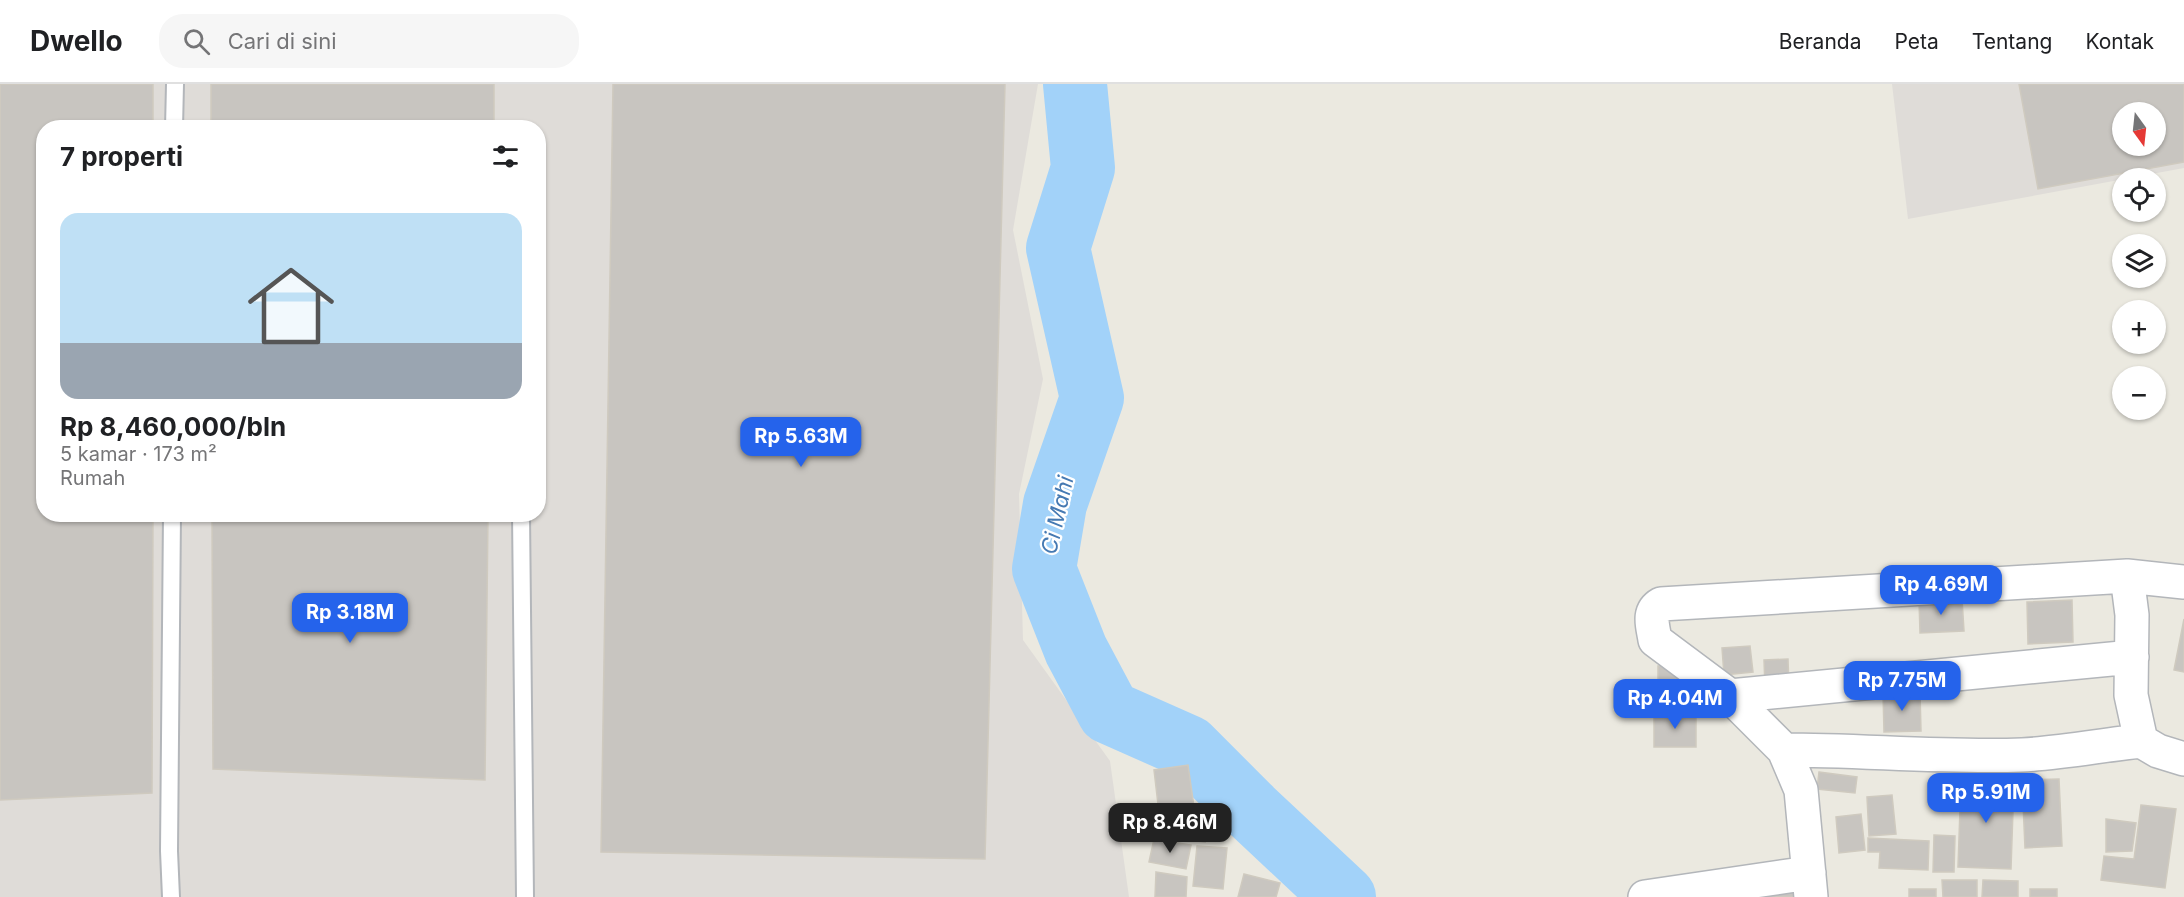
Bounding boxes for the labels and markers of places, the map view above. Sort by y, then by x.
pin: Rp 5.63M [739,417,863,468]
pin: Rp 4.69M [1879,565,2003,616]
pin: Rp 3.18M [288,593,412,644]
pin: Rp 7.75M [1840,661,1964,712]
pin: Rp 4.04M [1613,679,1737,730]
pin: Rp 5.91M [1924,773,2048,824]
pin: Rp 8.46M [1108,803,1232,854]

